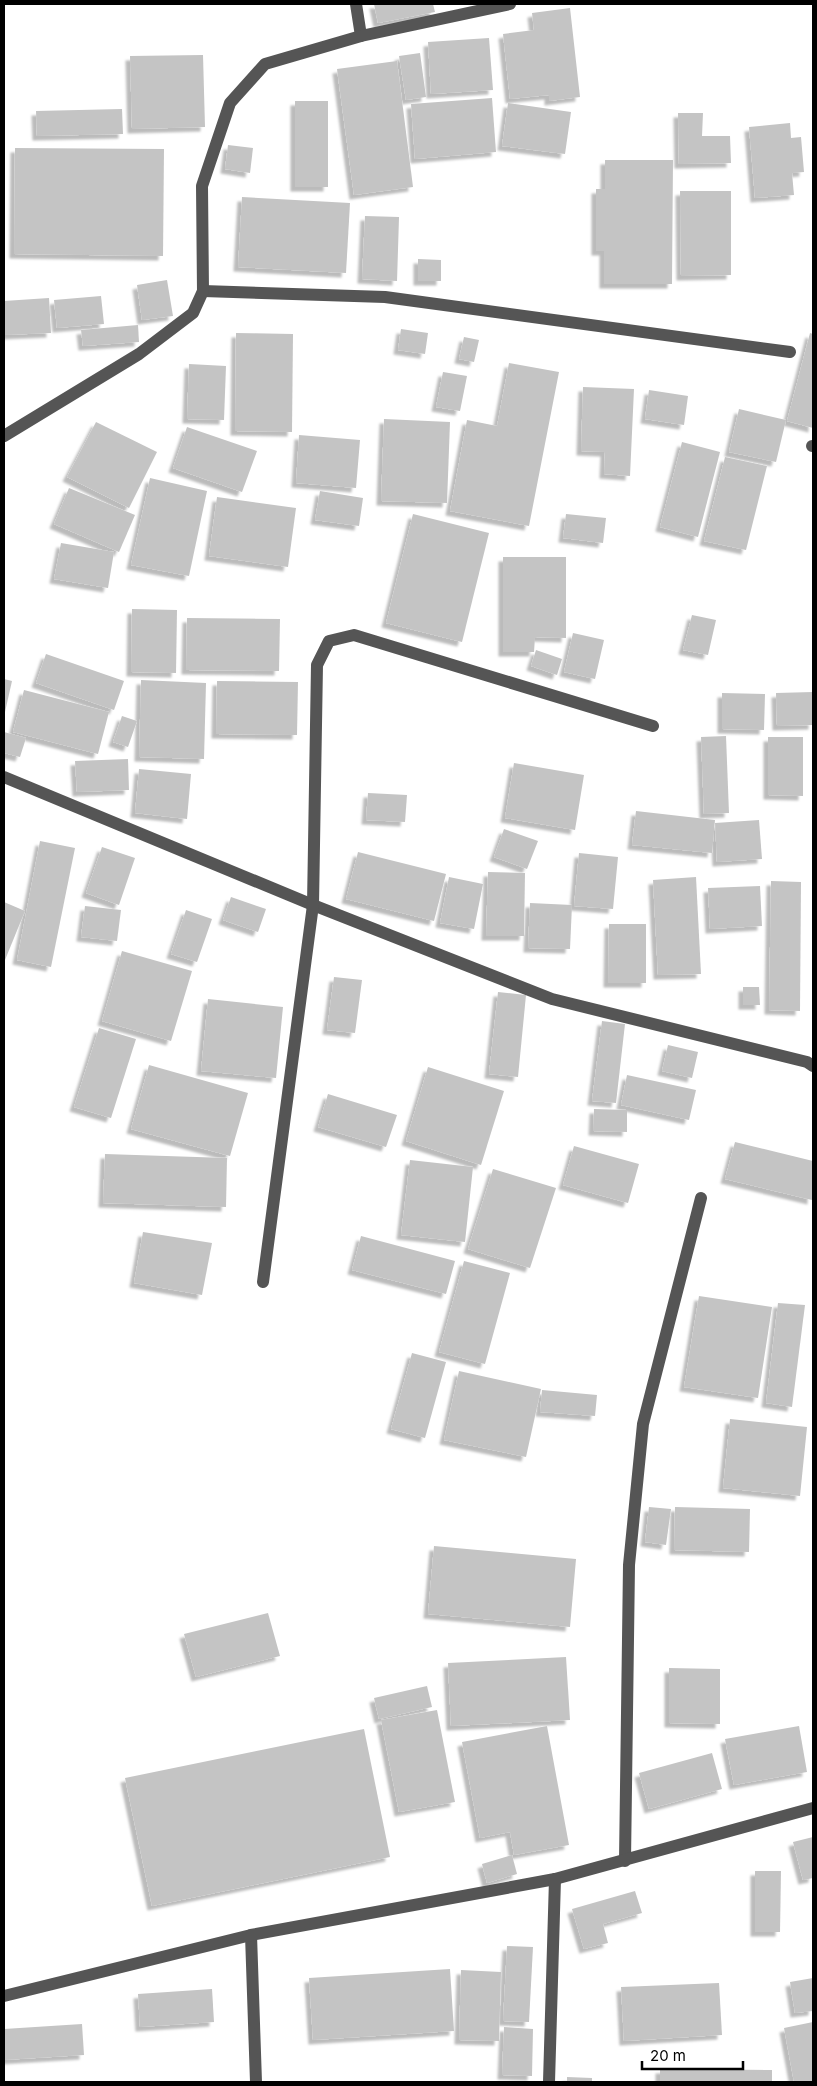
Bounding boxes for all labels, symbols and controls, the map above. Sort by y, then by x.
scale bar [642,2038,743,2070]
text: 20 m [650,2046,686,2065]

